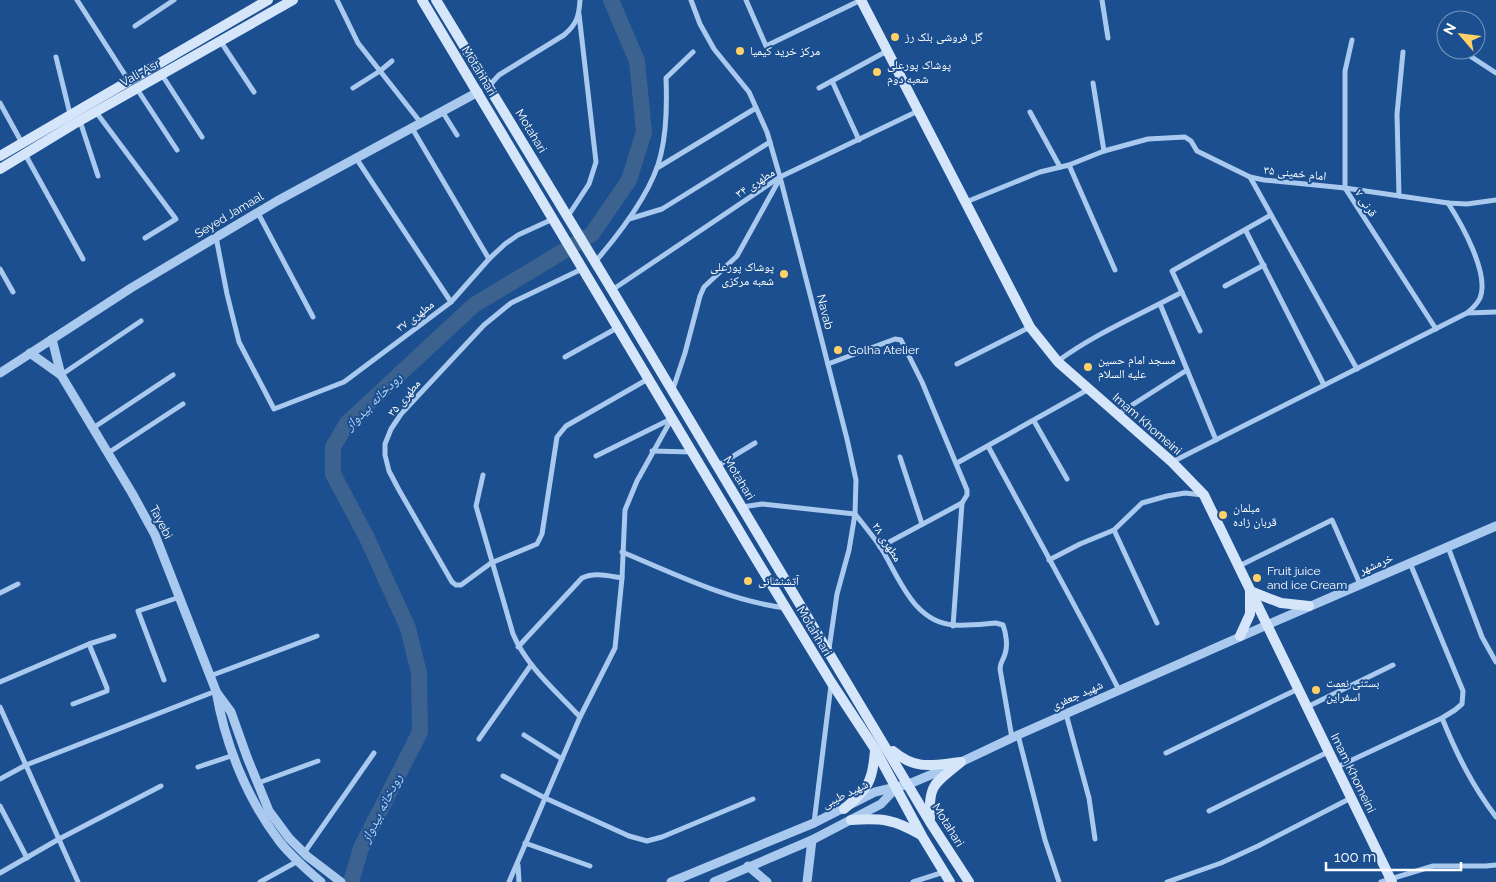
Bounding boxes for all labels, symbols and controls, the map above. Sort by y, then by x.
north arrow [1436,10,1486,60]
text: N [1440,20,1459,37]
place label: گل فروشی بلک رز [904,30,983,44]
marker: گل فروشی بلک رز [889,31,901,43]
street label: Motahhari [459,44,499,98]
place label: مرکز خرید کیمیا [750,44,820,58]
marker: مرکز خرید کیمیا [734,45,746,57]
street label: Vali-Asr [118,56,163,90]
place label: پوشاک پورعلی شعبه دوم [887,58,951,87]
marker: پوشاک پورعلی شعبه دوم [871,66,883,78]
street label: Motahari [513,107,549,155]
street label: امام خمینی ۳۵ [1263,163,1327,184]
street label: مطهری ۳۴ [733,165,777,201]
street label: قرنی ۷ [1352,187,1380,219]
street label: Seyed Jamaal [192,189,266,241]
place label: پوشاک پورعلی شعبه مرکزی [710,260,774,288]
marker: پوشاک پورعلی شعبه مرکزی [778,268,790,280]
street label: Navab [814,293,836,331]
street label: مطهری ۳۷ [393,297,437,335]
place label: Golha Atelier [848,343,920,357]
marker: Golha Atelier [832,344,844,356]
place label: مسجد امام حسین علیه السلام [1098,353,1175,382]
marker: مسجد امام حسین علیه السلام [1082,361,1094,373]
water label: رودخانه بیدواز [340,369,406,434]
street label: مطهری ۳۵ [385,377,423,419]
street label: Imam Khomeini [1110,390,1184,458]
street label: Motahari [721,454,757,502]
place label: مبلمان قربان زاده [1233,501,1277,529]
street label: Tayebi [147,503,175,541]
marker: مبلمان قربان زاده [1217,509,1229,521]
street label: مطهری ۲۸ [869,520,905,564]
street label: خرمشهر [1356,551,1395,578]
place label: Fruit juice and ice Cream [1267,564,1347,592]
marker: Fruit juice and ice Cream [1251,572,1263,584]
place label: آتشنشانی [758,574,800,588]
marker: آتشنشانی [742,575,754,587]
street label: Motahhari [794,604,834,658]
place label: بستنی نعمت اسفراین [1326,676,1379,704]
street label: شهید جعفری [1049,677,1105,713]
marker: بستنی نعمت اسفراین [1310,684,1322,696]
street label: Imam Khomeini [1328,731,1378,815]
water label: رودخانه بیدواز [356,771,406,846]
street label: شهید طیبی [820,777,871,811]
street label: Motahari [929,801,967,849]
scale bar [1326,840,1461,872]
text: 100 m [1334,848,1376,866]

